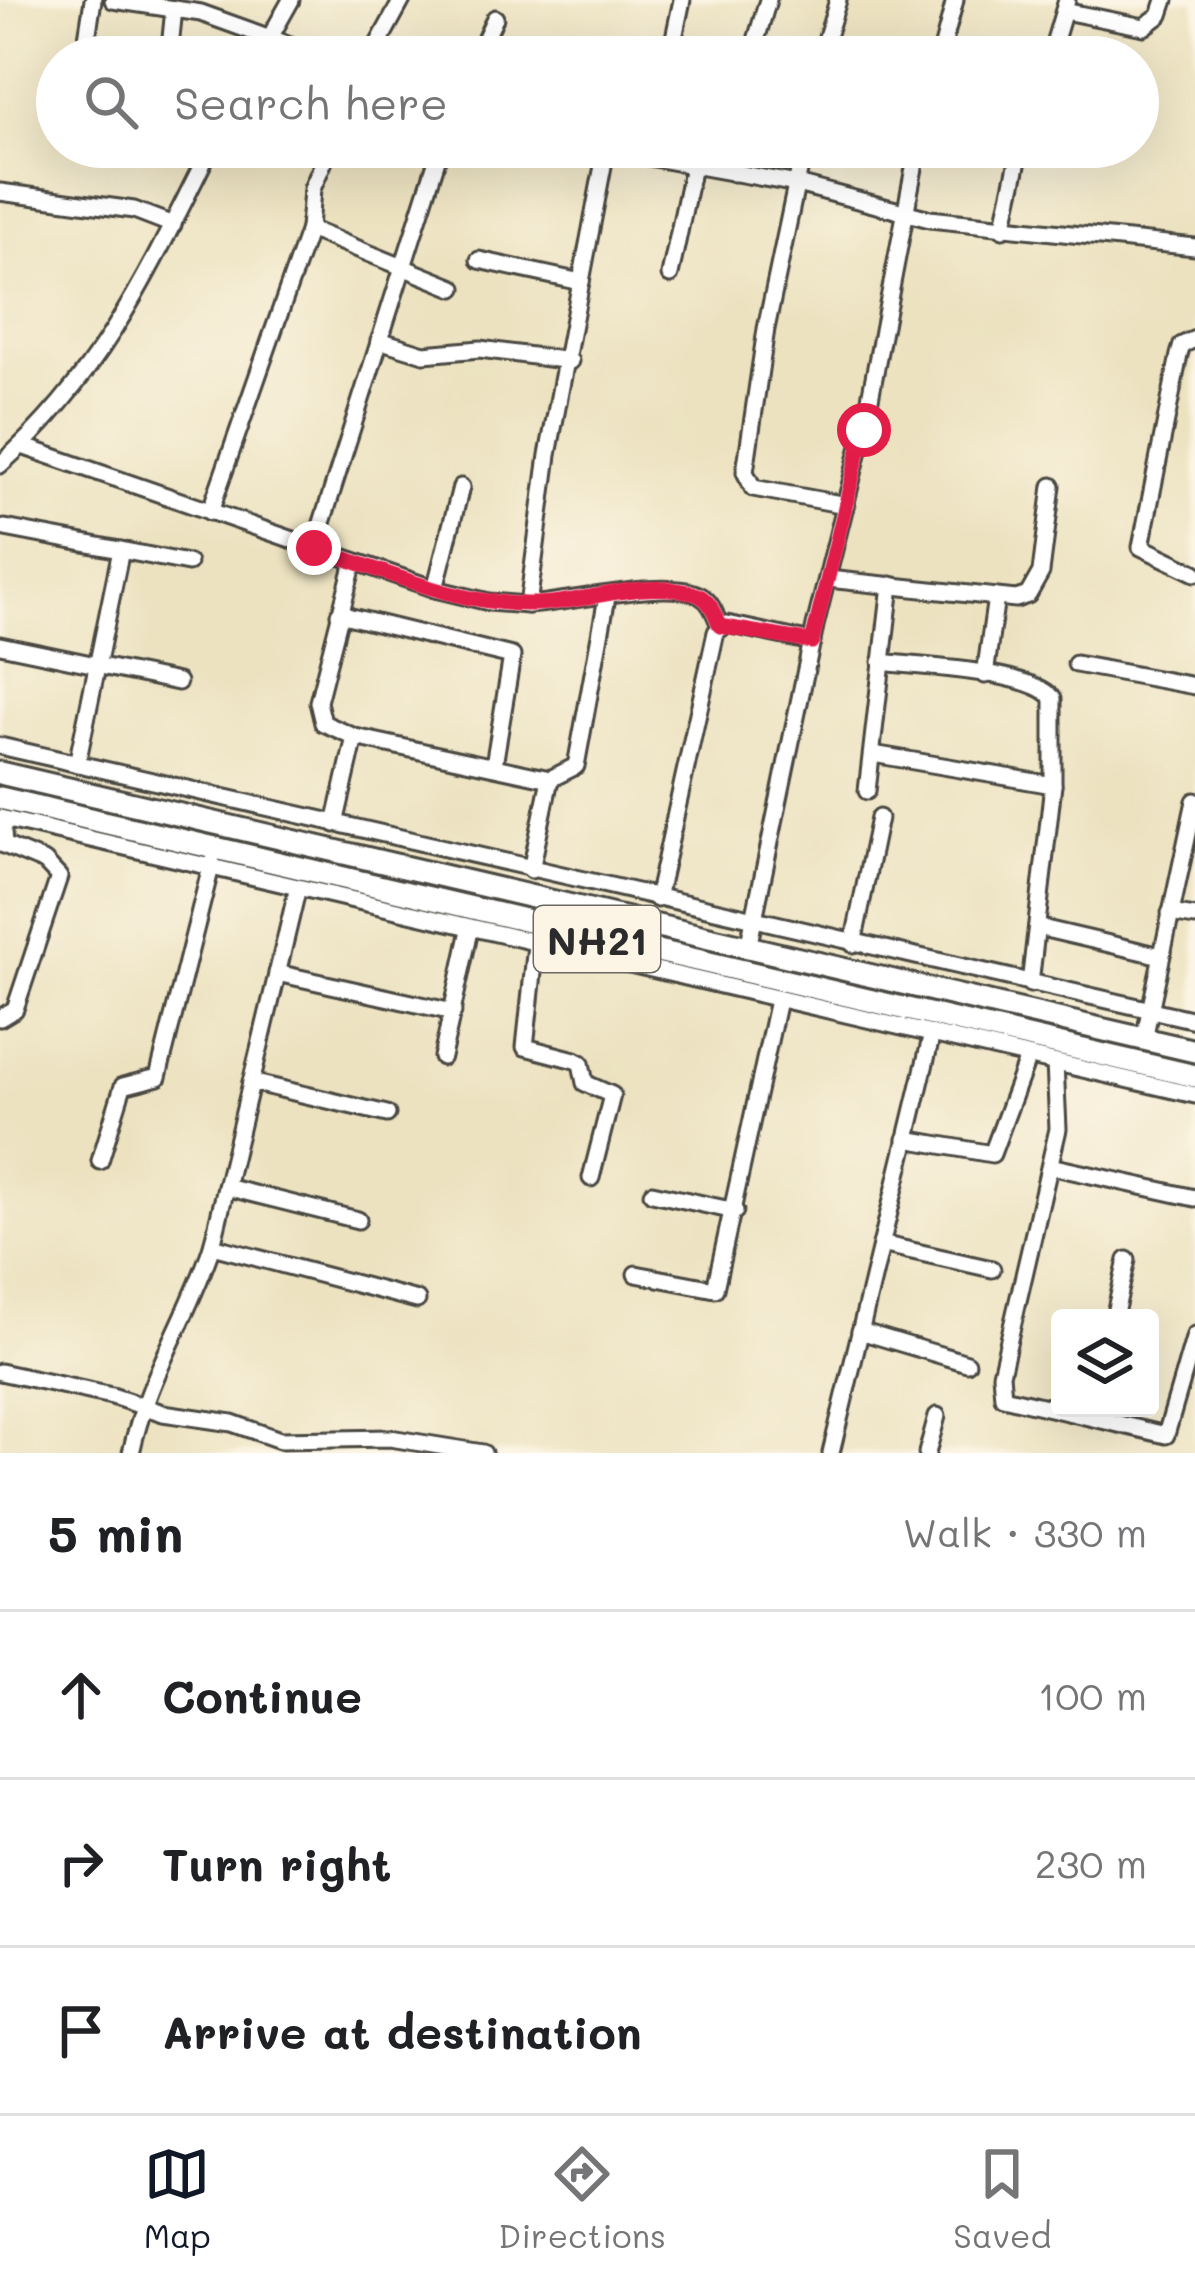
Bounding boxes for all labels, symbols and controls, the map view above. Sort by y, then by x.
search box [36,36,1159,168]
icon: search [78,69,144,135]
text: Search here [174,73,448,131]
route start [837,403,891,457]
route end [287,521,341,575]
road number: NH21 [534,906,660,972]
map controls [1051,1309,1159,1417]
button: layers [1051,1309,1159,1417]
text: 5 min [48,1498,183,1565]
text: Walk · 330 m [903,1506,1147,1557]
icon: ahead [48,1662,114,1728]
text: Continue [162,1666,362,1724]
text: 100 m [1038,1669,1147,1720]
icon: right [48,1830,114,1896]
text: Turn right [162,1834,391,1892]
text: 230 m [1035,1837,1147,1888]
icon: arrive [48,1998,114,2064]
text: Arrive at destination [162,2002,642,2060]
tab: Map [144,2141,211,2256]
tab: Directions [498,2141,666,2256]
tab: Saved [953,2141,1051,2256]

